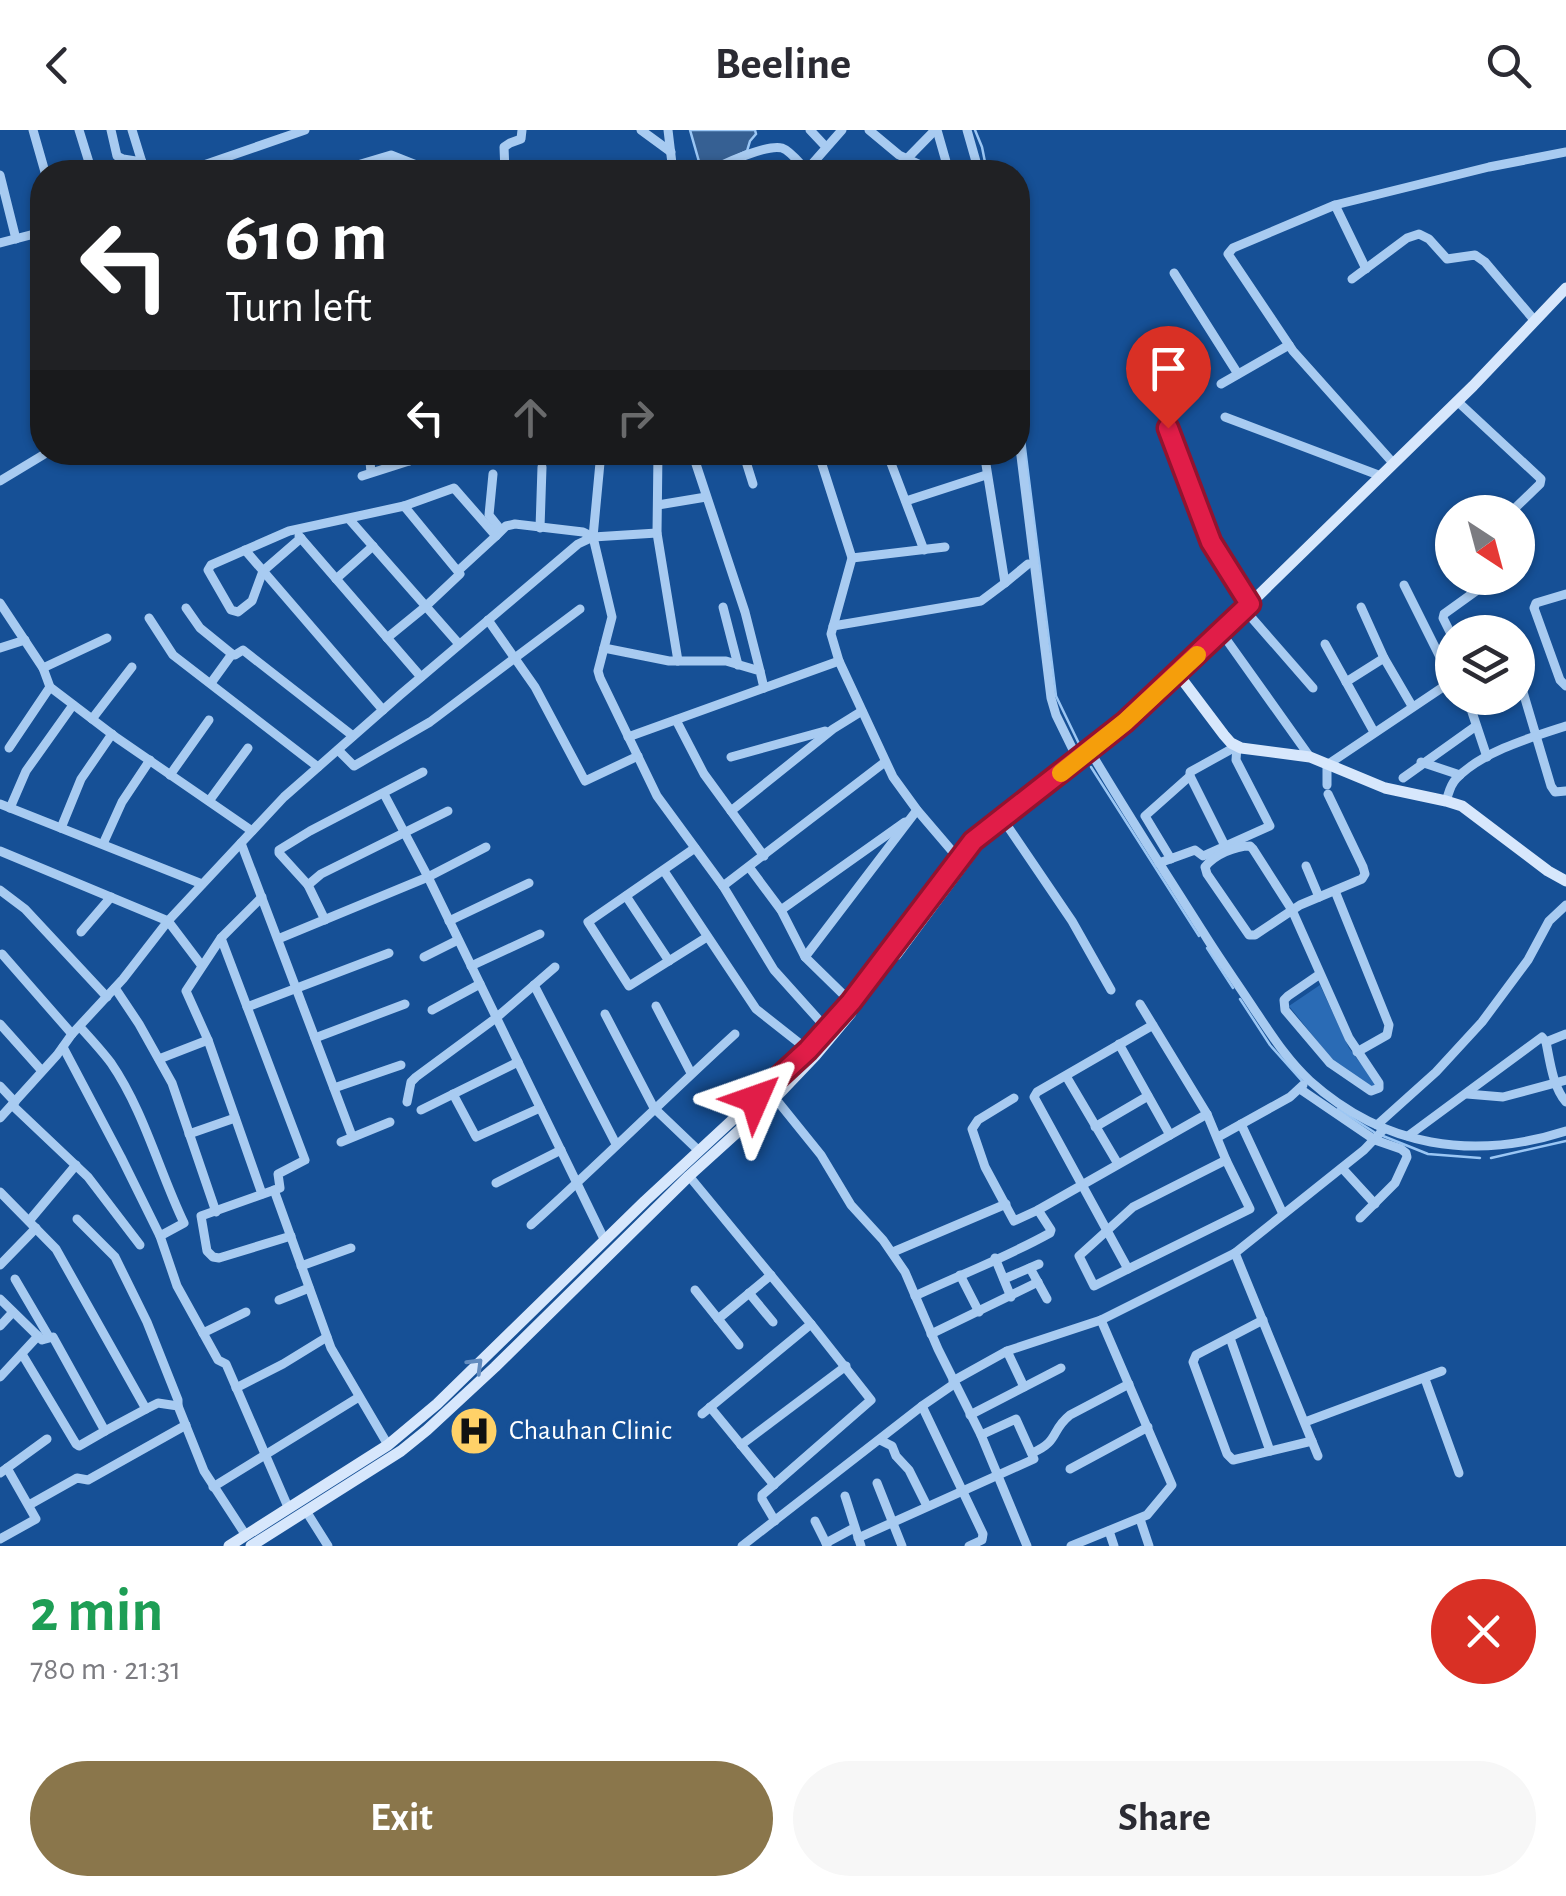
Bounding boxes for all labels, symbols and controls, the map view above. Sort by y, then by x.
icon: back [30,38,85,93]
icon: search [1481,38,1536,93]
text: Beeline [715,42,851,87]
icon: left [60,200,190,330]
text: 610 m [225,203,388,273]
text: Turn left [225,285,372,330]
pin [1126,326,1211,429]
icon: arrive [1141,341,1196,396]
icon: left [398,390,453,445]
icon: ahead [503,390,558,445]
icon: right [608,390,663,445]
north arrow [1435,495,1535,595]
map controls [1435,495,1535,715]
button: layers [1435,615,1535,715]
position arrow [703,1047,807,1151]
one-way arrow [464,1359,482,1377]
hospital icon: Chauhan Clinic [448,1405,500,1457]
place label: Chauhan Clinic [509,1417,672,1445]
button: close [1431,1579,1536,1684]
text: 2 min [30,1582,163,1642]
text: 780 m · 21:31 [30,1653,181,1685]
button: Exit [30,1761,773,1876]
button: Share [793,1761,1536,1876]

